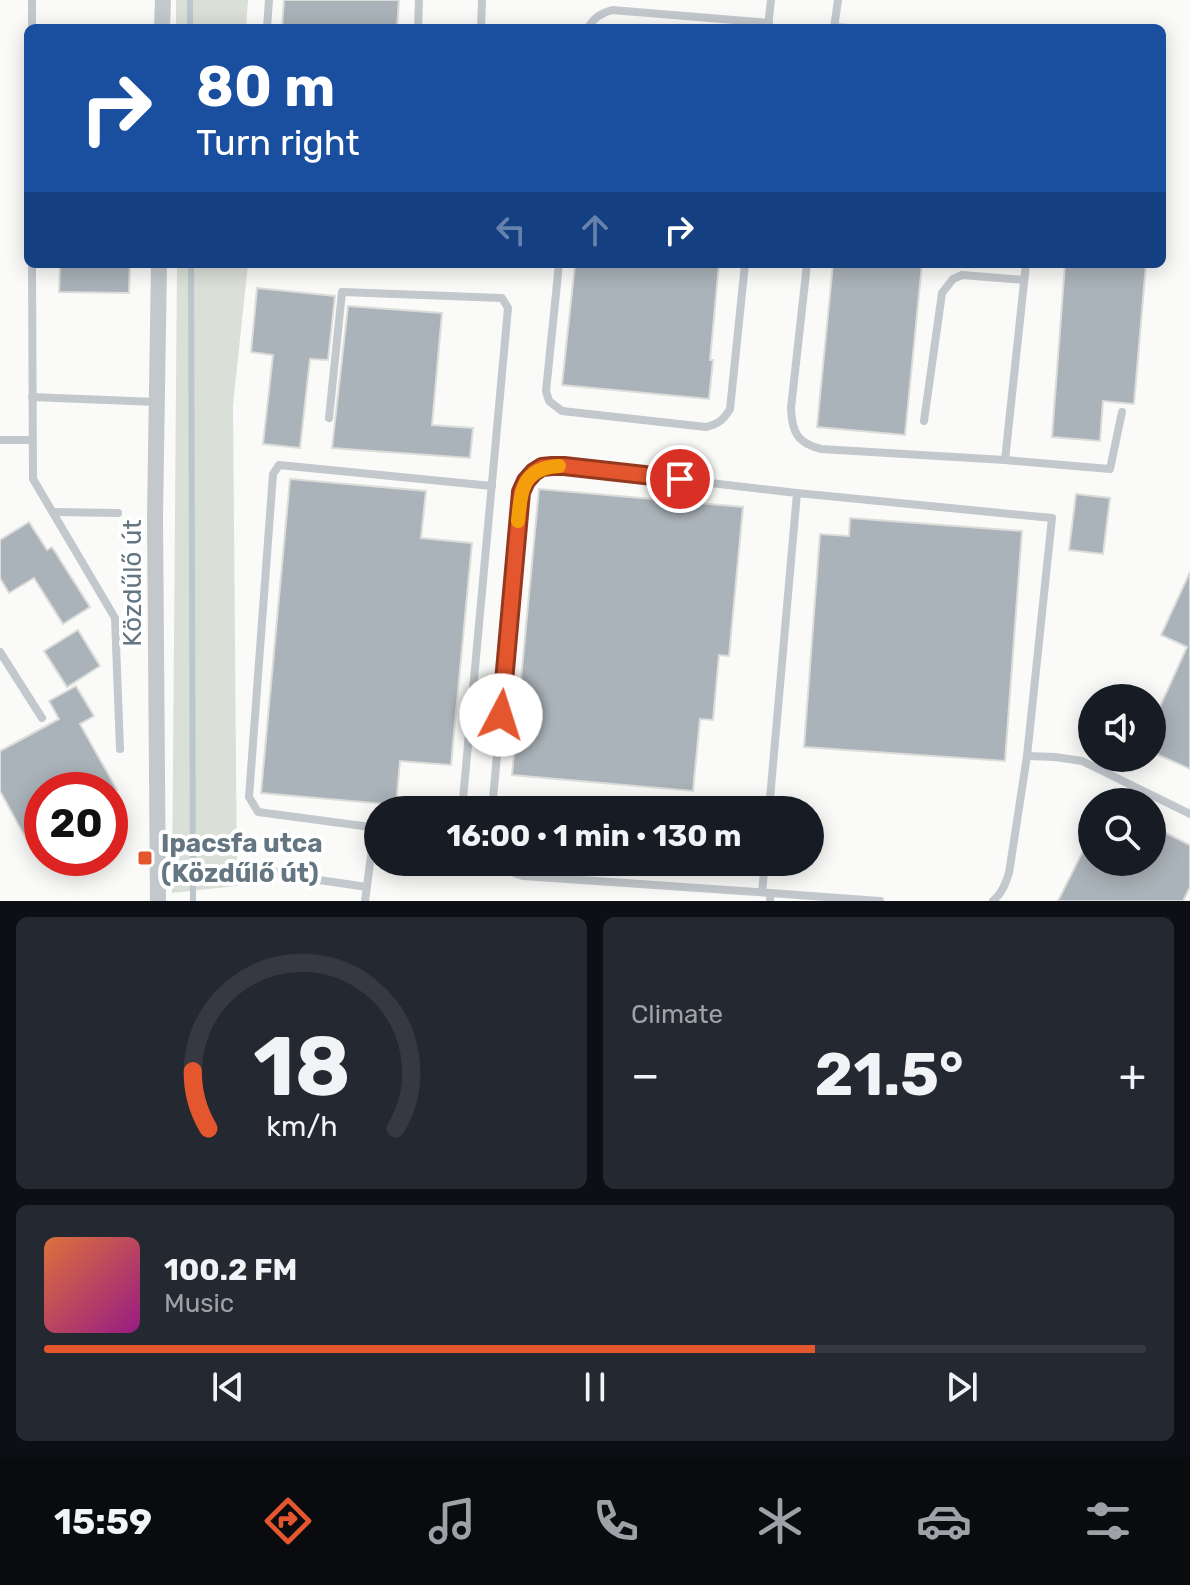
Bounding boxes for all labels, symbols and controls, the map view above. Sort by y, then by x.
text: 80 m [196,54,335,120]
icon: right [64,56,168,160]
text: Turn right [196,121,360,164]
icon: left [489,208,533,252]
icon: ahead [573,208,617,252]
icon: right [657,208,701,252]
pin [646,445,714,513]
icon: arrive [658,457,702,501]
street label: Közdűlő út [117,519,148,647]
position arrow [459,673,543,757]
map controls [1078,684,1166,876]
button: sound [1078,684,1166,772]
speed limit sign: 20 [24,772,128,876]
button: search [1078,788,1166,876]
text: 16:00 · 1 min · 130 m [447,818,741,854]
place label: Ipacsfa utca (Közdűlő út) [161,828,323,889]
marker: Ipacsfa utca (Közdűlő út) [136,849,154,867]
text: Climate [631,999,723,1030]
text: 18 [253,1017,350,1116]
text: 21.5° [814,1039,964,1110]
text: − [631,1049,660,1101]
text: + [1119,1049,1146,1101]
text: km/h [266,1109,337,1143]
text: 100.2 FM [164,1252,297,1288]
text: Music [164,1288,234,1319]
icon: previous [206,1365,250,1409]
icon: pause [573,1365,617,1409]
icon: next [940,1365,984,1409]
icon: directions [260,1493,316,1549]
icon: music [424,1493,480,1549]
icon: phone [588,1493,644,1549]
icon: climate [752,1493,808,1549]
icon: car [916,1493,972,1549]
icon: filters [1080,1493,1136,1549]
text: 15:59 [54,1500,152,1543]

